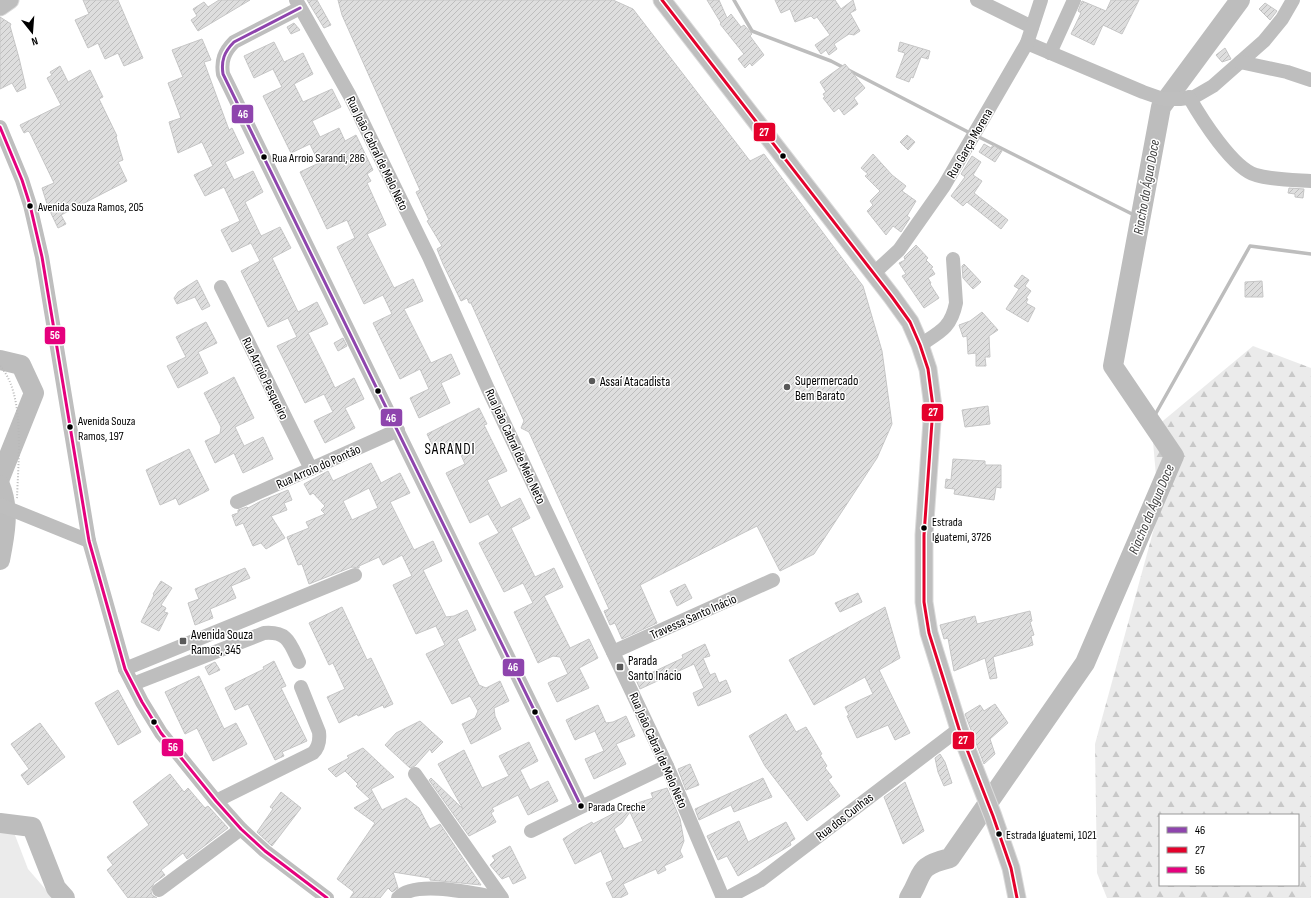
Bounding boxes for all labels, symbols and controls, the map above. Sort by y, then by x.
north arrow [12,12,52,52]
text: N [30,34,39,48]
street label: Rua João Cabral de Melo Neto [342,94,412,213]
line badge: 46 [231,104,254,124]
street label: Rua Garça Morena [943,106,996,181]
text: 46 [238,108,248,121]
line badge: 27 [753,122,776,142]
text: 27 [759,126,769,139]
water label: Riacho da Água Doce [1130,138,1163,236]
place label: Rua Arroio Sarandi, 286 [272,151,365,166]
unlabelled marker [778,151,788,161]
marker: Rua Arroio Sarandi, 286 [259,152,269,162]
place label: Avenida Souza Ramos, 205 [37,200,144,215]
marker: Avenida Souza Ramos, 205 [25,201,35,211]
line badge: 56 [44,326,66,345]
text: 56 [50,329,60,342]
street label: Rua Arroio Pesqueiro [238,335,292,422]
place label: Supermercado Bem Barato [795,373,858,404]
place label: Assaí Atacadista [599,374,670,390]
marker: Assaí Atacadista [587,376,597,386]
marker: Supermercado Bem Barato [782,382,792,392]
unlabelled marker [373,386,383,396]
street label: Rua João Cabral de Melo Neto [481,386,549,507]
line badge: 27 [921,403,944,422]
text: 27 [928,406,938,419]
line badge: 46 [380,408,403,427]
text: 46 [386,412,396,425]
place label: Avenida Souza Ramos, 197 [77,414,136,444]
marker: Avenida Souza Ramos, 197 [65,422,75,432]
district label: SARANDI [424,440,476,459]
street label: Rua Arroio do Pontão [274,441,363,493]
water label: Riacho da Água Doce [1125,461,1178,557]
place label: Estrada Iguatemi, 3726 [932,515,991,545]
marker: Estrada Iguatemi, 3726 [919,523,929,533]
street label: Travessa Santo Inácio [648,591,739,643]
place label: Avenida Souza Ramos, 345 [190,627,253,658]
marker: Avenida Souza Ramos, 345 [178,636,188,646]
place label: Parada Santo Inácio [628,653,682,684]
line badge: 46 [502,658,525,677]
text: 46 [508,661,518,674]
marker: Parada Santo Inácio [615,662,625,672]
street label: Rua João Cabral de Melo Neto [625,690,691,811]
unlabelled marker [530,707,540,717]
unlabelled marker [149,717,159,727]
line badge: 27 [952,731,975,750]
text: 27 [958,734,968,747]
line badge: 56 [161,738,184,757]
text: 56 [168,741,178,754]
street label: Rua dos Cunhas [813,789,877,844]
place label: Parada Creche [588,800,646,815]
marker: Parada Creche [576,801,586,811]
legend [1159,814,1299,886]
text: 46 [1195,823,1205,838]
place label: Estrada Iguatemi, 1021 [1006,828,1097,843]
marker: Estrada Iguatemi, 1021 [994,829,1004,839]
text: 27 [1195,843,1205,858]
text: 56 [1195,863,1205,878]

